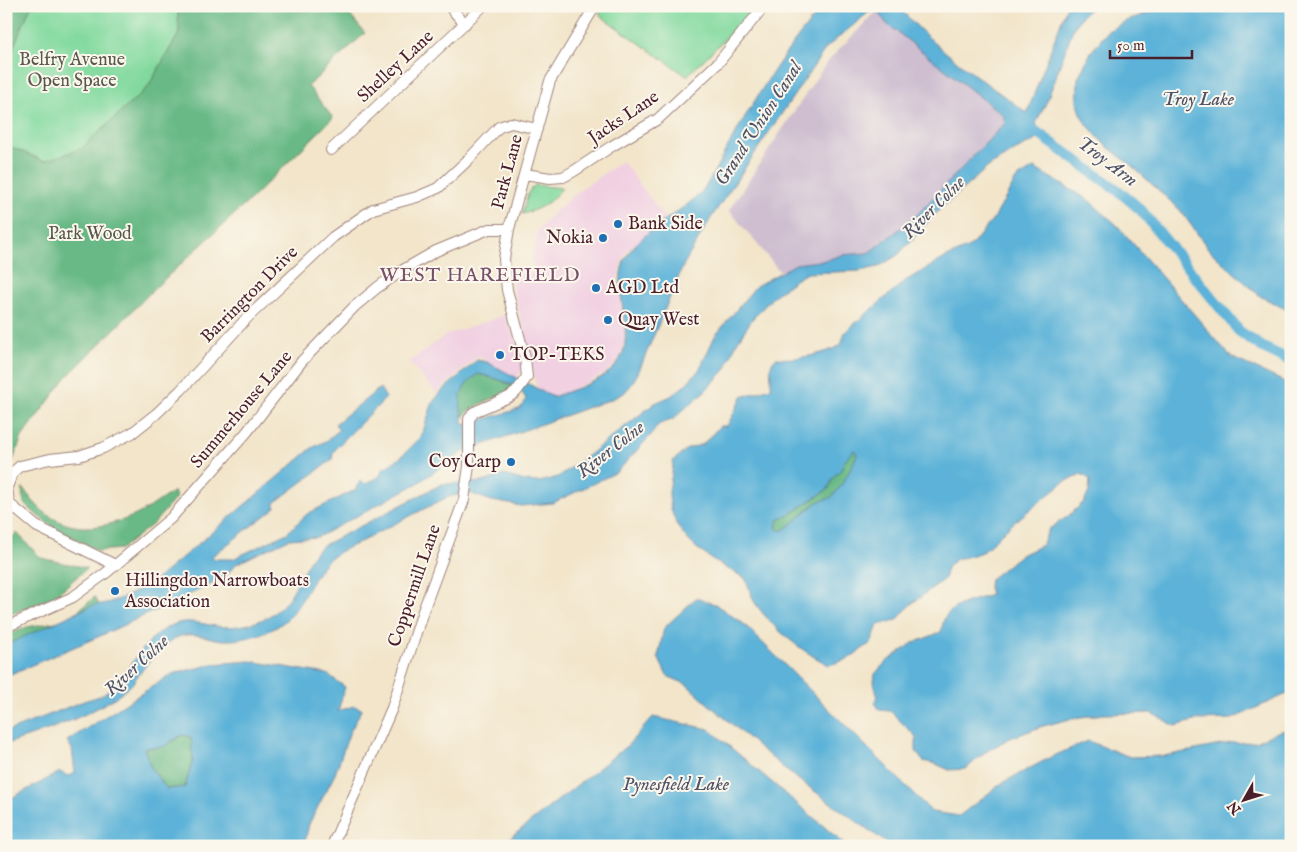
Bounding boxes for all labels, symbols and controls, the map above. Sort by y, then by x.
street label: Shelley Lane [353,26,439,108]
scale bar [1110,28,1192,60]
text: 50 m [1117,36,1145,55]
park label: Belfry Avenue Open Space [19,49,125,93]
water label: Grand Union Canal [710,56,809,190]
street label: Jacks Lane [582,86,664,151]
water label: Troy Lake [1162,88,1235,112]
water label: Troy Arm [1072,131,1142,193]
street label: Park Lane [487,132,529,212]
water label: River Colne [897,171,971,245]
place label: Bank Side [628,213,703,236]
marker: Bank Side [612,218,624,230]
park label: Park Wood [48,223,132,246]
place label: Nokia [546,227,593,250]
marker: Nokia [597,232,609,244]
street label: Barrington Drive [196,241,304,349]
district label: WEST HAREFIELD [379,263,581,288]
place label: AGD Ltd [605,277,679,300]
marker: AGD Ltd [590,282,602,294]
place label: Quay West [618,309,700,332]
marker: Quay West [602,314,614,326]
place label: TOP-TEKS [510,344,604,367]
street label: Summerhouse Lane [186,346,298,474]
marker: TOP-TEKS [494,349,506,361]
water label: River Colne [572,416,650,484]
place label: Coy Carp [429,451,501,474]
marker: Coy Carp [505,456,517,468]
street label: Coppermill Lane [383,522,447,650]
place label: Hillingdon Narrowboats Association [124,570,309,614]
marker: Hillingdon Narrowboats Association [109,585,121,597]
water label: River Colne [100,630,175,702]
water label: Pynesfield Lake [623,773,730,797]
north arrow [1220,774,1270,824]
text: N [1224,797,1246,819]

